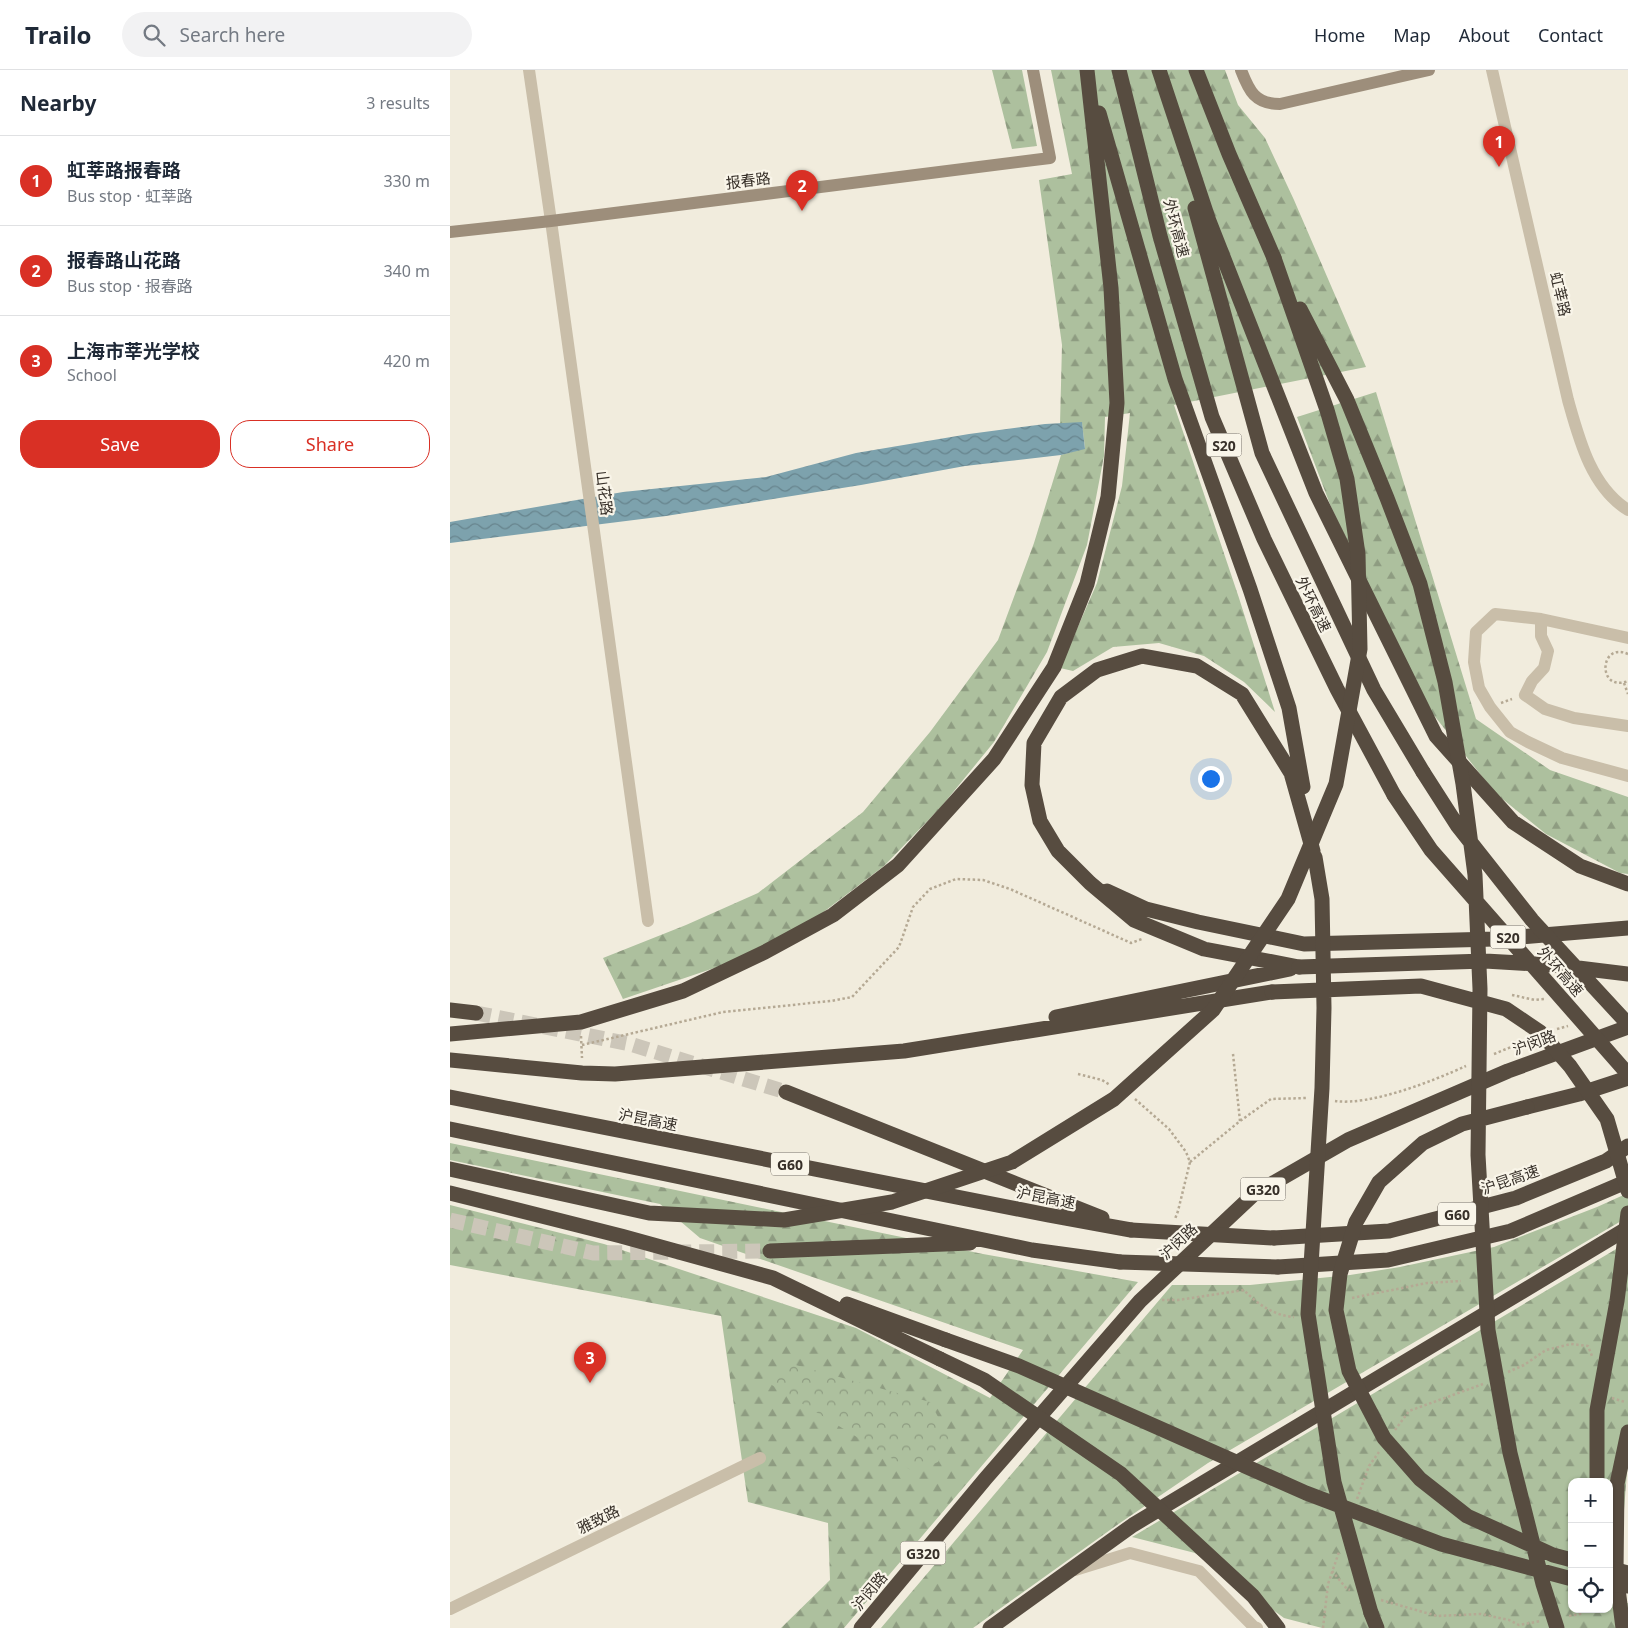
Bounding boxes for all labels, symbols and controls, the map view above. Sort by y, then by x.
search box [122,12,472,57]
text: Trailo [25,18,92,51]
icon: search [140,21,168,49]
text: Search here [180,22,285,48]
text: Home [1314,23,1365,47]
text: Map [1393,23,1431,47]
text: About [1459,23,1510,47]
text: Contact [1538,23,1603,47]
text: Nearby [20,89,96,117]
text: 3 results [366,92,430,114]
pin: 1 [1483,126,1515,167]
text: 虹莘路报春路 [67,157,181,183]
street label: 报春路 [724,167,772,193]
text: 1 [31,170,41,192]
text: 330 m [383,170,430,192]
pin: 2 [786,170,818,211]
text: Bus stop · 虹莘路 [67,185,193,207]
street label: 外环高速 [1160,196,1194,260]
text: 报春路山花路 [67,247,181,273]
text: 2 [31,260,41,282]
text: 340 m [383,260,430,282]
street label: 虹莘路 [1546,270,1576,318]
text: Bus stop · 报春路 [67,275,193,297]
text: 上海市莘光学校 [67,338,200,364]
text: 3 [31,350,41,372]
text: 420 m [383,350,430,372]
text: School [67,364,117,386]
button: Save [20,420,220,468]
button: Share [230,420,430,468]
road number: S20 [1206,434,1242,456]
street label: 山花路 [592,469,618,517]
street label: 外环高速 [1292,573,1336,635]
your location [1198,766,1224,792]
road number: S20 [1490,926,1526,949]
street label: 外环高速 [1534,942,1588,1000]
street label: 沪闵路 [1509,1025,1559,1059]
street label: 沪昆高速 [617,1103,679,1135]
road number: G60 [771,1152,809,1176]
street label: 沪昆高速 [1478,1160,1542,1198]
road number: G320 [1240,1178,1286,1200]
street label: 沪昆高速 [1015,1181,1077,1213]
road number: G60 [1438,1202,1476,1226]
street label: 沪闵路 [1155,1218,1201,1264]
pin: 3 [574,1342,606,1383]
map controls [1568,1478,1613,1613]
button: + [1568,1478,1613,1523]
street label: 雅致路 [573,1500,623,1538]
button: − [1568,1523,1613,1568]
road number: G320 [900,1542,946,1565]
street label: 沪闵路 [847,1567,891,1615]
button: locate [1568,1568,1613,1613]

